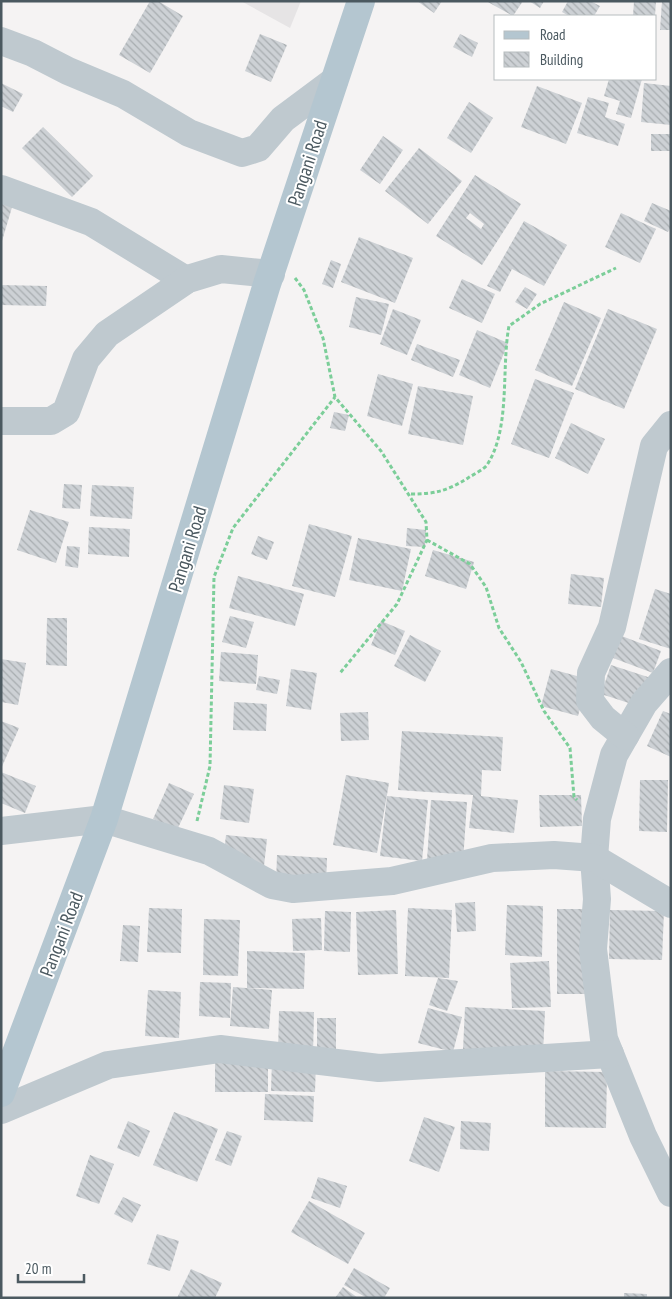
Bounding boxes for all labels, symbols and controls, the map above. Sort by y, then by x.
legend [494,15,657,80]
text: Road [540,25,566,44]
text: Building [540,50,583,69]
street label: Pangani Road [282,117,332,209]
street label: Pangani Road [163,503,211,595]
street label: Pangani Road [34,888,88,980]
scale bar [18,1252,84,1284]
text: 20 m [25,1259,51,1278]

